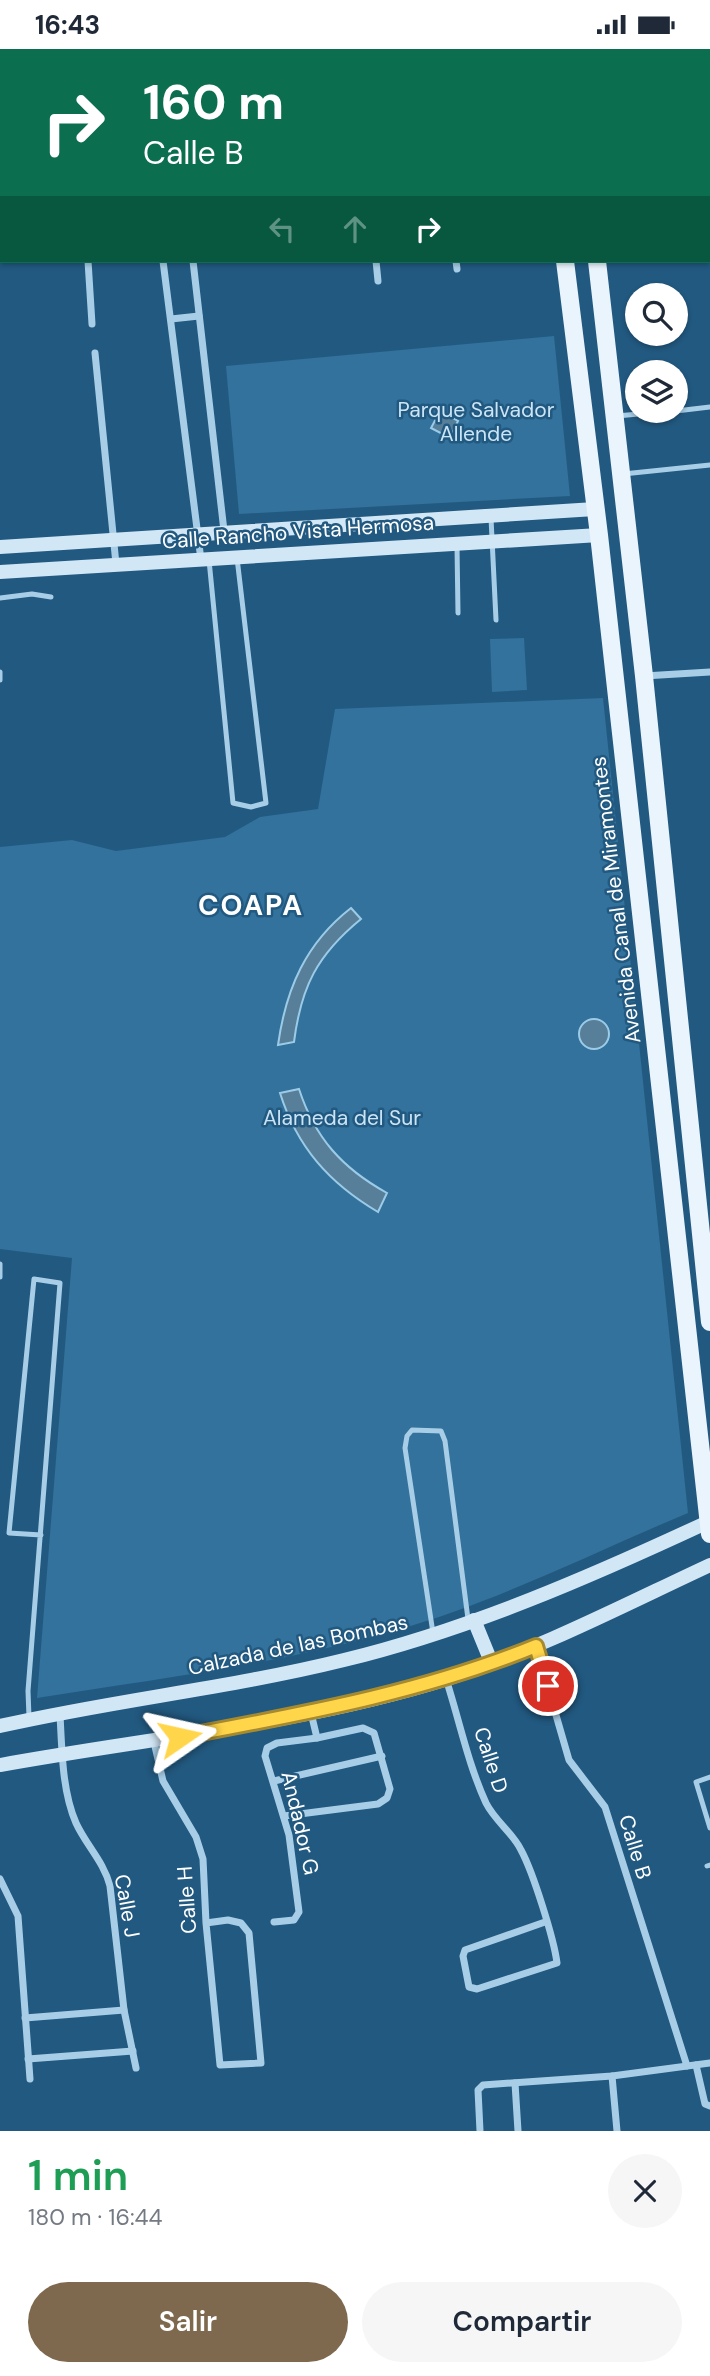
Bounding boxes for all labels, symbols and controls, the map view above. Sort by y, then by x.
text: 16:43 [35,8,100,42]
text: 160 m [143,70,284,134]
icon: right [28,77,119,168]
text: Calle B [143,132,244,174]
icon: left [263,210,301,248]
icon: ahead [336,210,374,248]
icon: right [409,210,447,248]
map controls [625,283,688,423]
button: search [625,283,688,346]
button: layers [625,360,688,423]
park label: Parque Salvador Allende [398,396,555,448]
street label: Calle Rancho Vista Hermosa [161,509,435,555]
street label: Avenida Canal de Miramontes [584,755,648,1045]
district label: COAPA [198,887,304,924]
park label: Alameda del Sur [263,1104,421,1132]
street label: Calzada de las Bombas [185,1608,411,1682]
pin [518,1656,578,1716]
icon: arrive [529,1667,567,1705]
position arrow [143,1700,217,1774]
street label: Calle D [467,1723,515,1797]
street label: Andador G [274,1768,326,1878]
street label: Calle B [612,1811,658,1883]
street label: Calle H [171,1865,203,1935]
street label: Calle J [108,1872,146,1940]
text: 1 min [28,2148,128,2203]
button: close [608,2154,682,2228]
text: 180 m · 16:44 [28,2202,162,2232]
button: Salir [28,2282,348,2362]
button: Compartir [362,2282,682,2362]

